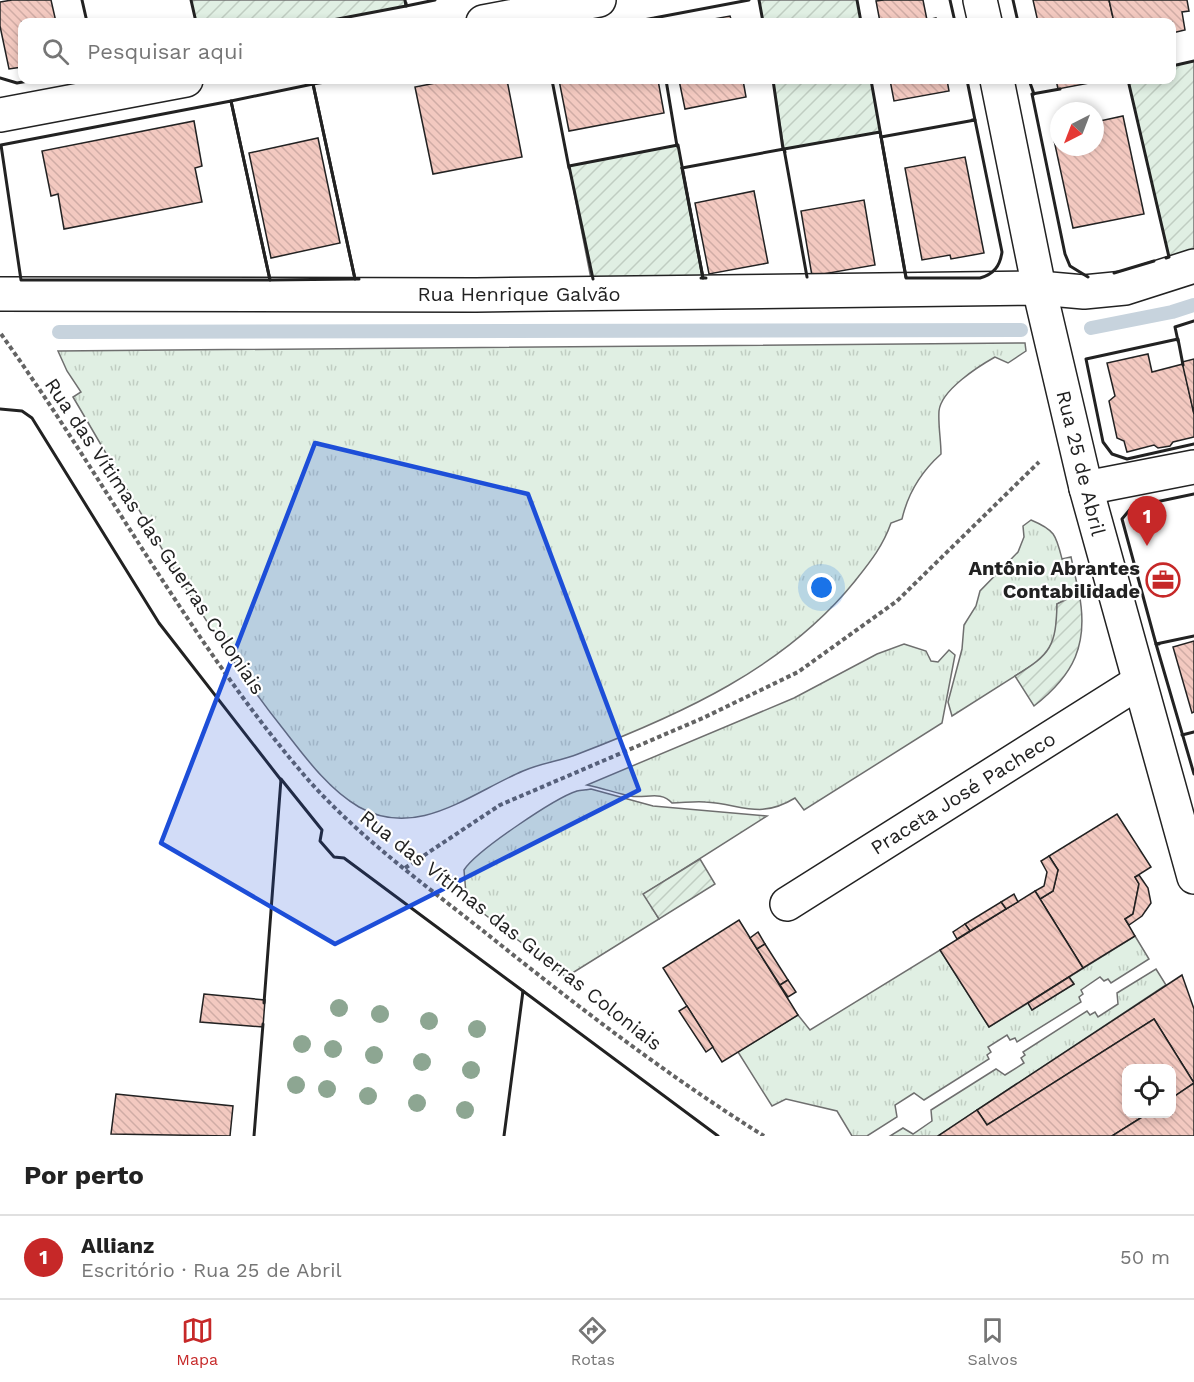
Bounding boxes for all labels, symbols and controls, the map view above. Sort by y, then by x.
search box [18,18,1176,84]
icon: search [39,35,72,68]
text: Pesquisar aqui [87,39,243,64]
north arrow [1050,102,1104,156]
street label: Rua Henrique Galvão [417,282,621,306]
street label: Rua das Vítimas das Guerras Coloniais [40,373,270,699]
street label: Rua 25 de Abril [1051,388,1111,538]
pin: 1 [1128,496,1166,546]
place label: Antônio Abrantes Contabilidade [968,556,1140,603]
office icon: Antônio Abrantes Contabilidade [1145,562,1181,598]
your location [807,573,836,602]
street label: Praceta José Pacheco [866,726,1060,860]
street label: Rua das Vítimas das Guerras Coloniais [355,805,667,1055]
map controls [1122,1064,1176,1118]
button: locate [1122,1064,1176,1118]
text: Por perto [24,1160,144,1190]
text: Allianz [81,1233,154,1258]
text: 1 [39,1245,48,1269]
text: 50 m [1120,1245,1170,1269]
text: Escritório · Rua 25 de Abril [81,1258,342,1282]
tab: Mapa [176,1314,218,1369]
tab: Rotas [571,1314,615,1369]
tab: Salvos [968,1314,1018,1369]

